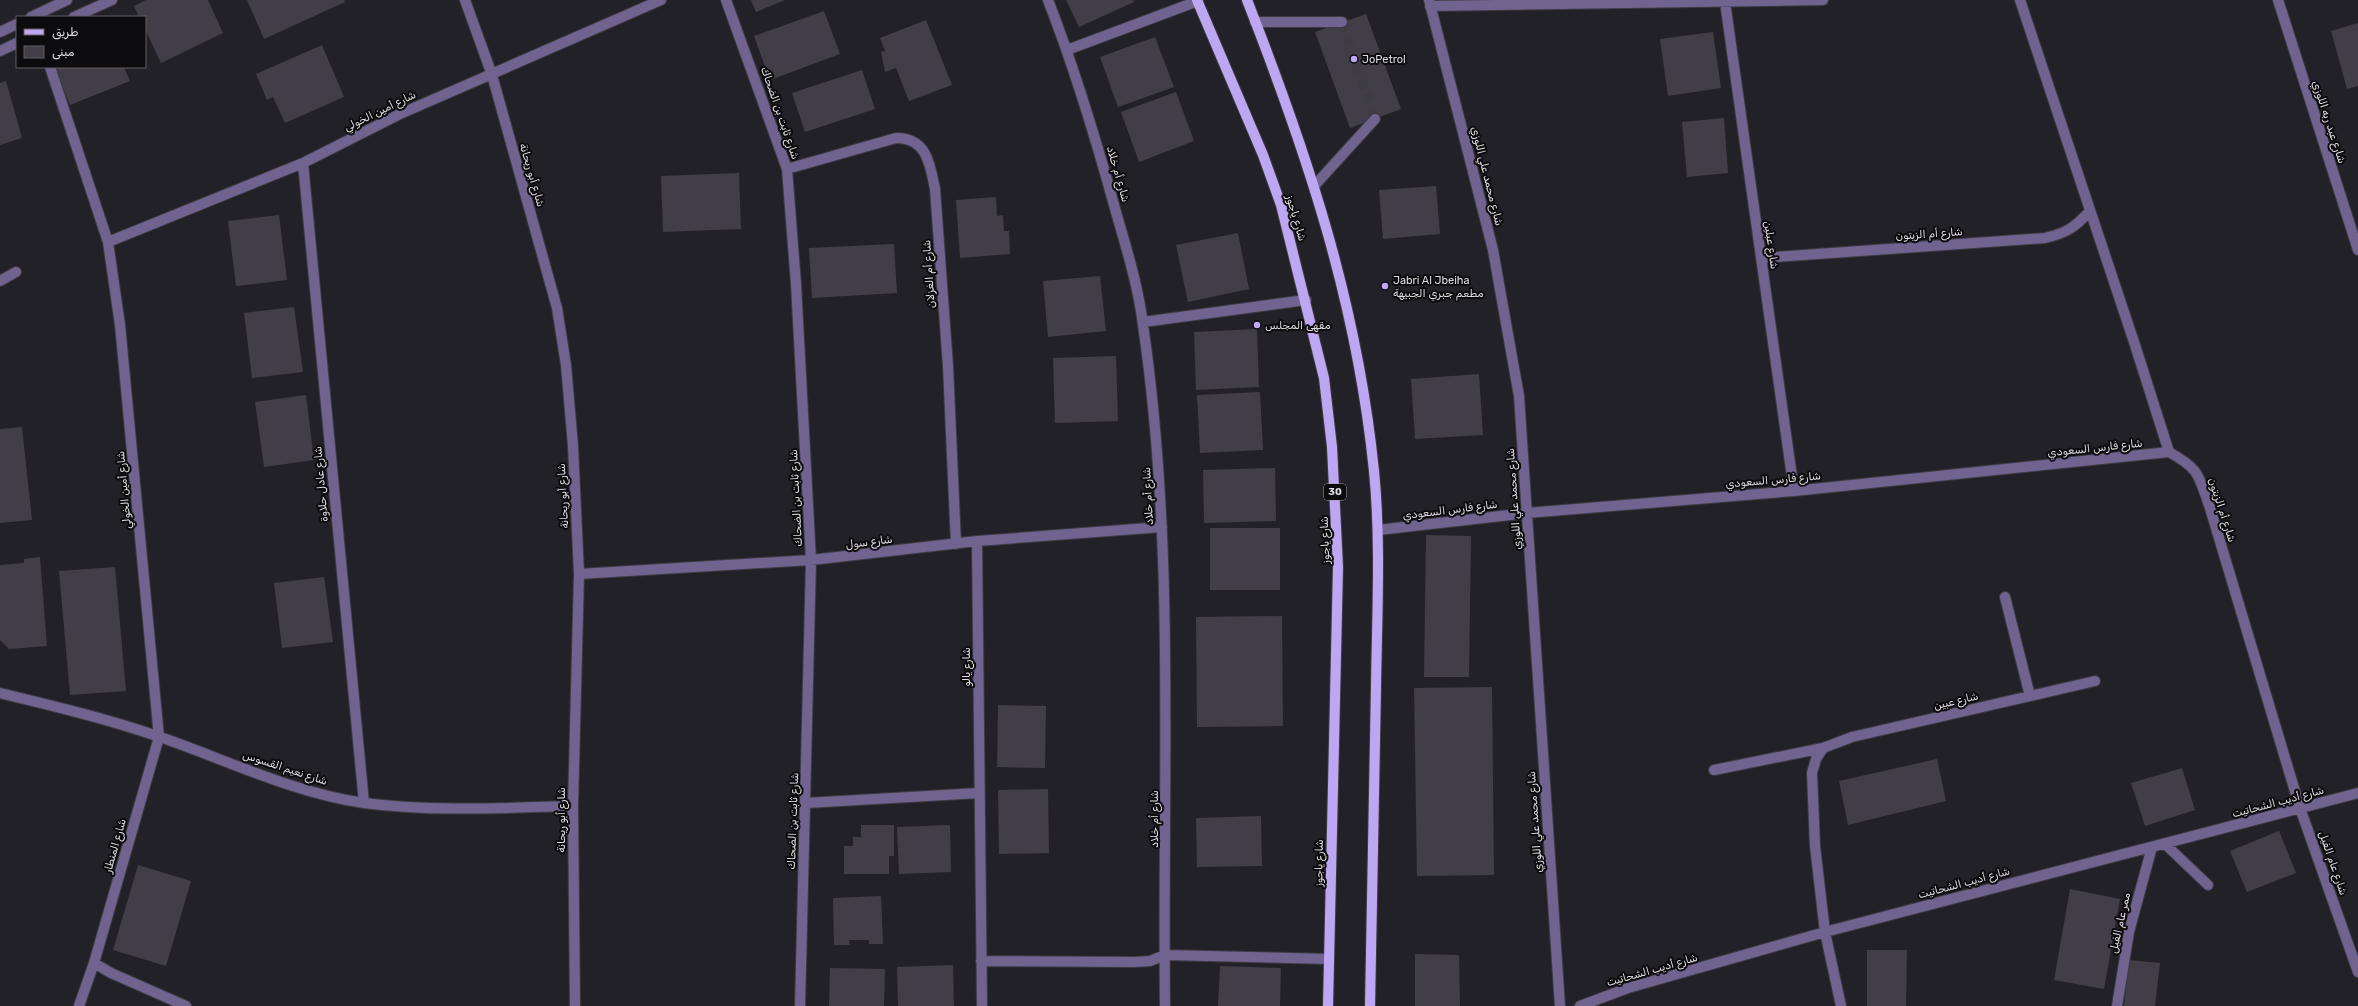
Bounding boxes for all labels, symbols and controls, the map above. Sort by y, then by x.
legend [16,16,146,68]
text: طريق [52,25,78,40]
text: مبنى [52,45,75,60]
place label: JoPetrol [1362,53,1406,66]
marker: JoPetrol [1349,54,1359,64]
street label: شارع ثابت بن الضحاك [756,65,802,162]
street label: شارع عبد ربه اللوزي [2308,79,2349,166]
street label: شارع أمين الخولي [342,88,419,136]
street label: شارع محمد علي اللوزي [1466,125,1506,227]
street label: شارع أبو ريحانة [515,142,547,209]
street label: شارع أم خلاد [1102,144,1132,204]
street label: شارع ياجوز [1281,192,1309,243]
street label: شارع عبلين [1759,220,1781,270]
street label: شارع أم الزيتون [1895,225,1963,245]
street label: شارع أم الغزلان [920,239,940,309]
place label: Jabri Al Jbeiha مطعم جبري الجبيهة [1393,274,1484,301]
marker: Jabri Al Jbeiha مطعم جبري الجبيهة [1380,281,1390,291]
place label: مقهى المجلس [1265,319,1331,332]
marker: مقهى المجلس [1252,320,1262,330]
street label: شارع فارس السعودي [2047,437,2143,461]
street label: شارع عادل حلاوة [311,445,333,522]
street label: شارع محمد علي اللوزي [1504,448,1526,550]
street label: شارع ثابت بن الضحاك [787,449,807,547]
street label: شارع أمين الخولي [114,450,136,530]
street label: شارع أبو ريحانة [555,463,573,529]
street label: شارع أم خلاد [1140,467,1158,525]
street label: شارع فارس السعودي [1725,469,1821,493]
street label: شارع أم الزيتون [2204,476,2239,545]
road number: 30 [1324,484,1346,500]
street label: شارع فارس السعودي [1402,498,1499,524]
street label: شارع ياجوز [1318,516,1334,565]
street label: شارع سول [845,533,893,553]
street label: شارع يالو [960,647,975,687]
street label: شارع عبين [1932,690,1980,714]
street label: شارع نعيم القسوس [240,748,329,790]
street label: شارع محمد علي اللوزي [1525,771,1547,873]
street label: شارع ثابت بن الضحاك [785,772,803,870]
street label: شارع أديب الشحاتيت [2231,784,2326,822]
street label: شارع أبو ريحانة [555,787,570,853]
street label: شارع أم خلاد [1148,790,1163,848]
street label: شارع المنطار [101,817,131,876]
street label: شارع عام الفيل [2314,829,2350,897]
street label: شارع ياجوز [1312,839,1328,888]
street label: شارع أديب الشحاتيت [1917,865,2012,903]
street label: ممر عام الفيل [2107,891,2134,955]
street label: شارع أديب الشحاتيت [1605,951,1700,991]

